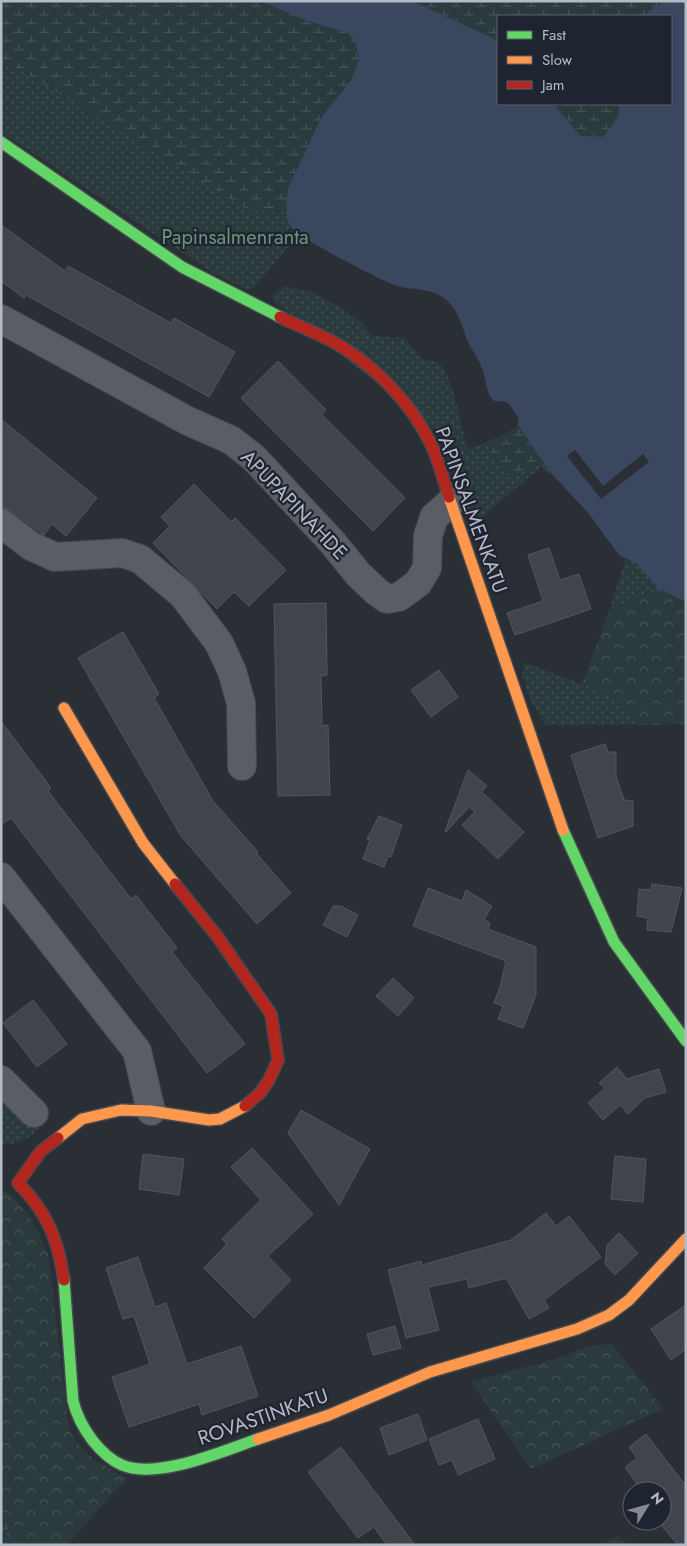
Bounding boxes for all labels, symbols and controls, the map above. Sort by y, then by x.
legend [497,15,672,105]
text: Fast [542,24,566,46]
text: Slow [542,49,573,71]
text: Jam [540,74,565,96]
park label: Papinsalmenranta [161,223,309,252]
street label: PAPINSALMENKATU [427,423,515,597]
street label: APUPAPINAHDE [234,444,354,566]
street label: ROVASTINKATU [194,1381,332,1453]
north arrow [622,1481,672,1531]
text: N [646,1488,669,1509]

